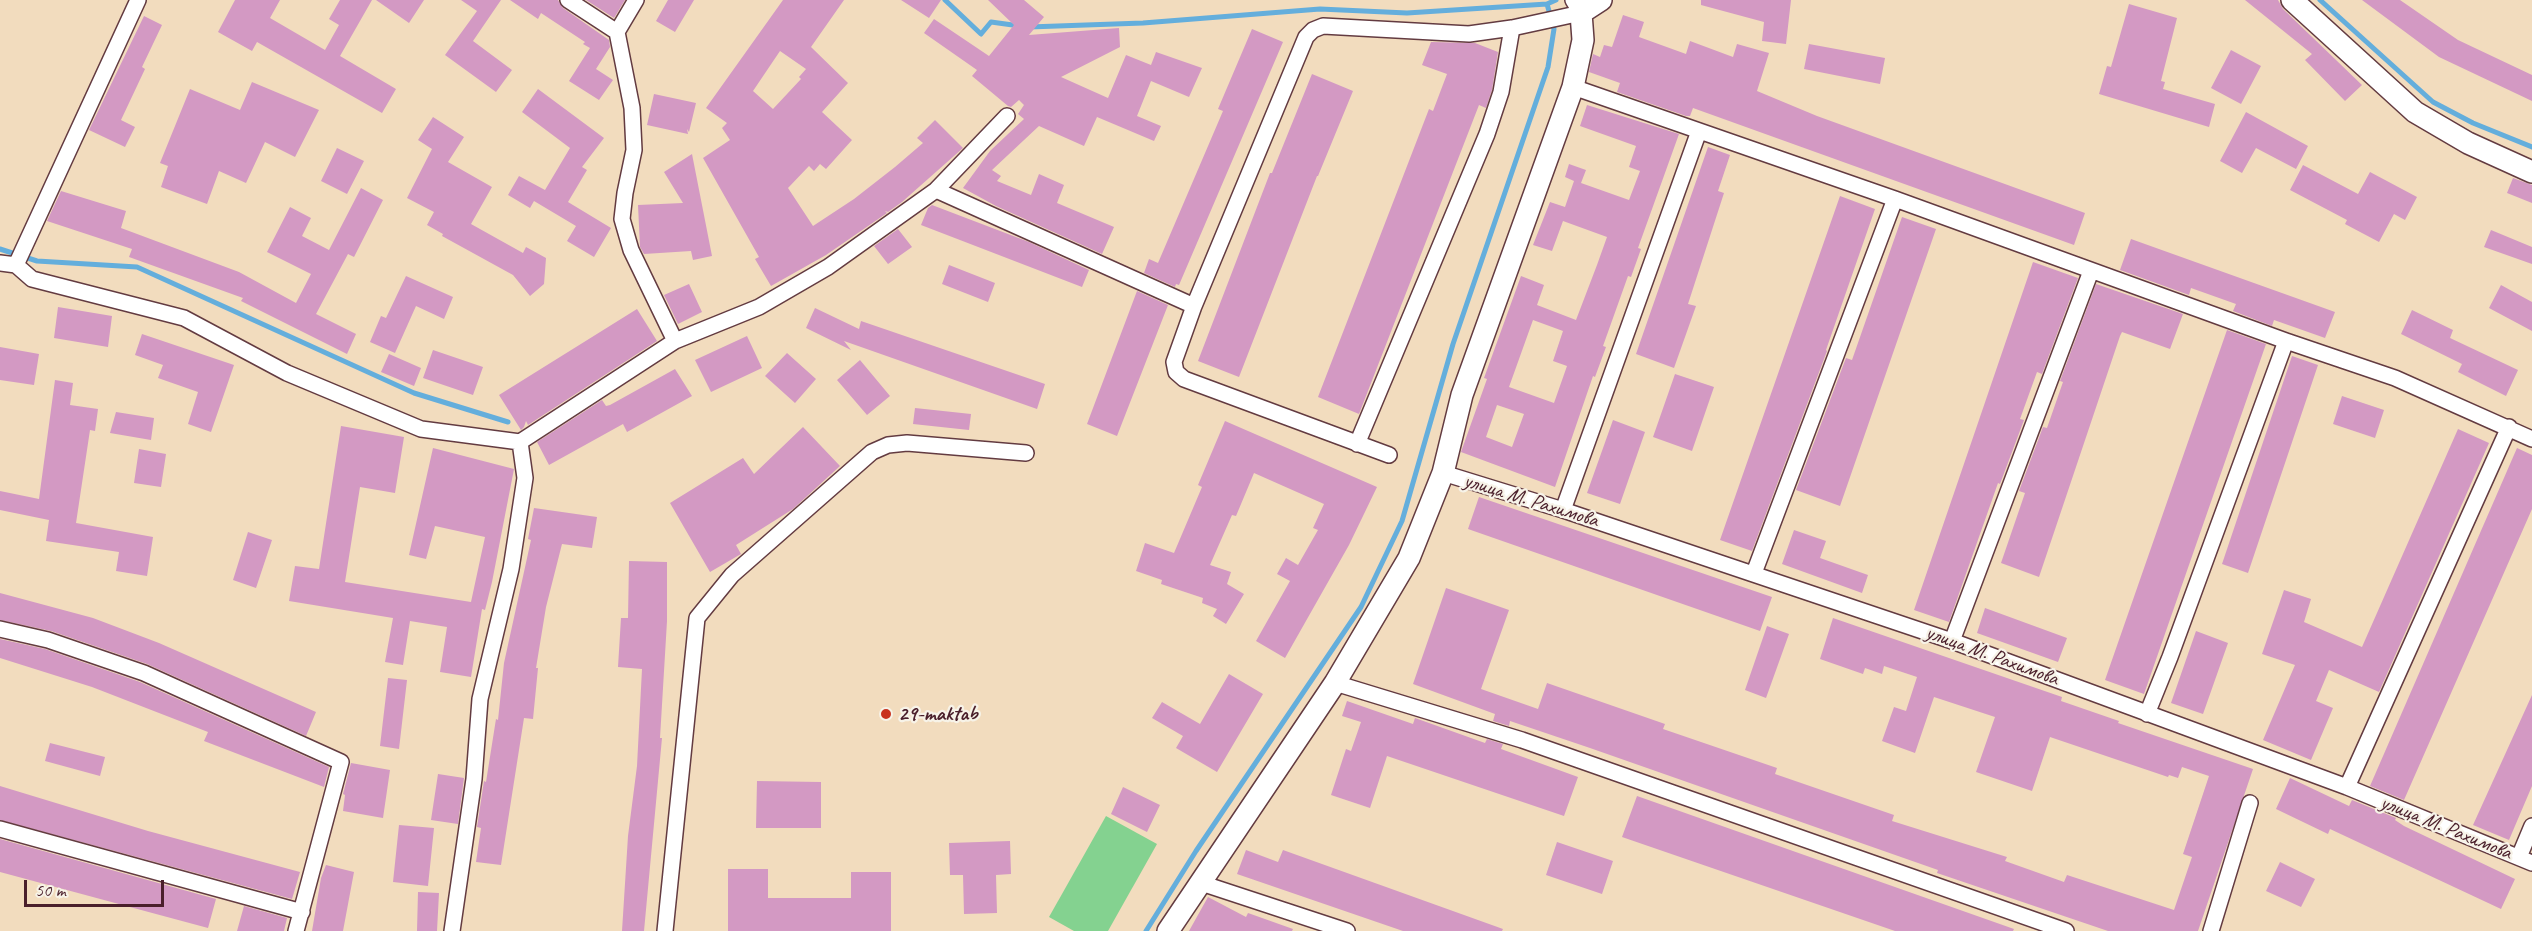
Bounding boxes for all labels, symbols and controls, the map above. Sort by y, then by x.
street label: улица М. Рахимова [1461,469,1601,533]
street label: улица М. Рахимова [1922,620,2062,692]
place label: 29-maktab [898,701,978,727]
marker: 29-maktab [879,707,893,721]
street label: улица М. Рахимова [2377,790,2515,866]
scale bar [27,868,166,906]
text: 50 m [35,879,66,901]

